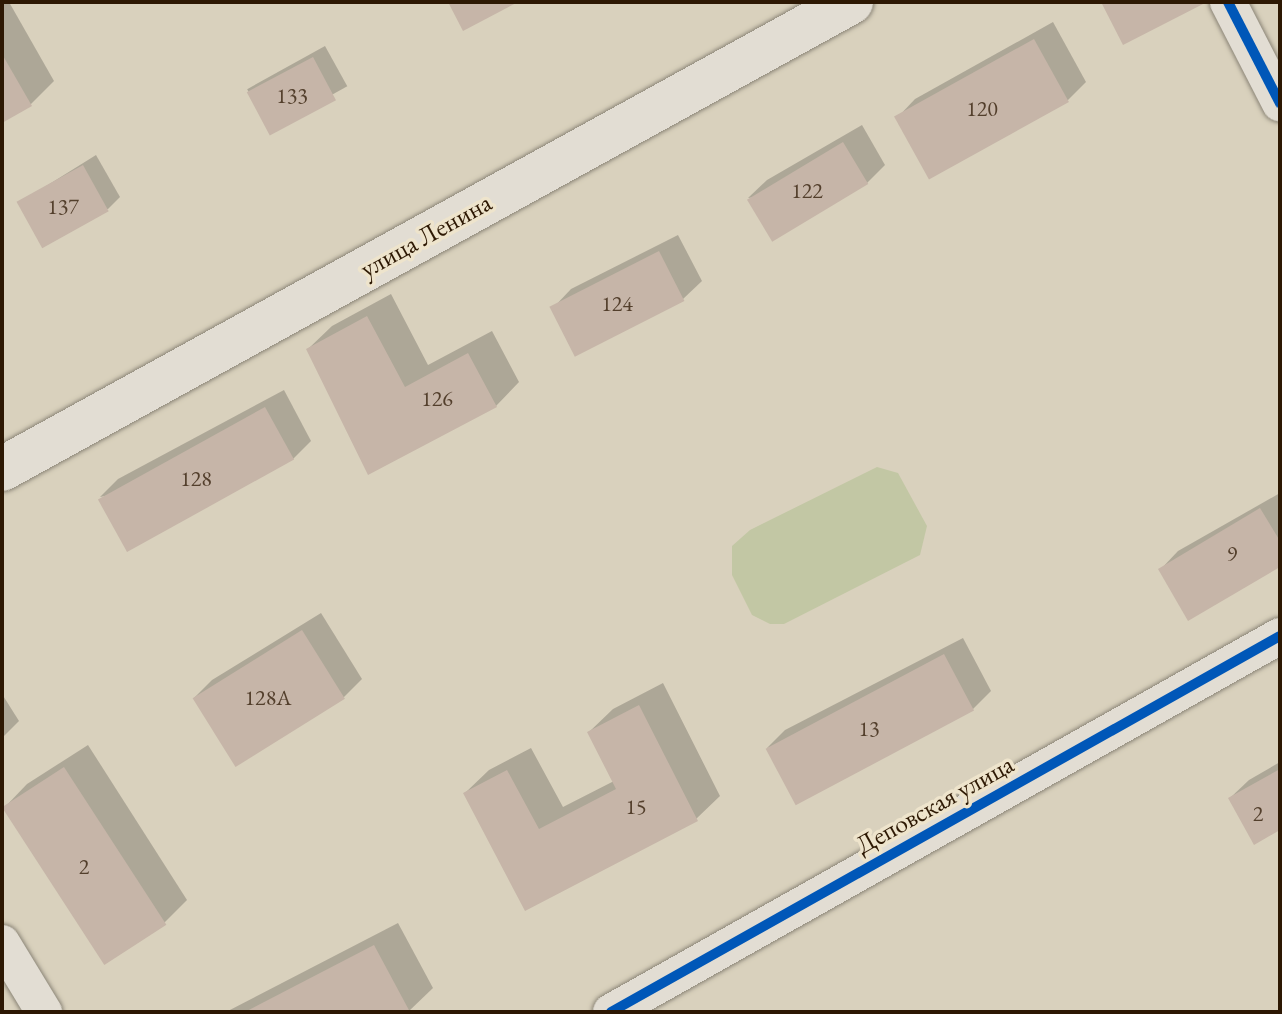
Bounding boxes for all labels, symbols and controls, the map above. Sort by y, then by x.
house number: 133 [276,83,308,109]
house number: 120 [966,96,998,122]
house number: 122 [791,178,823,204]
street label: улица Ленина [355,187,497,285]
house number: 137 [47,194,79,220]
house number: 124 [601,291,633,317]
house number: 126 [421,386,453,412]
house number: 128 [180,466,212,492]
house number: 9 [1227,541,1237,567]
house number: 128А [245,685,291,711]
house number: 13 [858,716,880,742]
street label: Деповская улица [851,749,1019,861]
house number: 15 [625,794,647,820]
house number: 2 [1253,801,1263,827]
house number: 2 [79,854,89,880]

